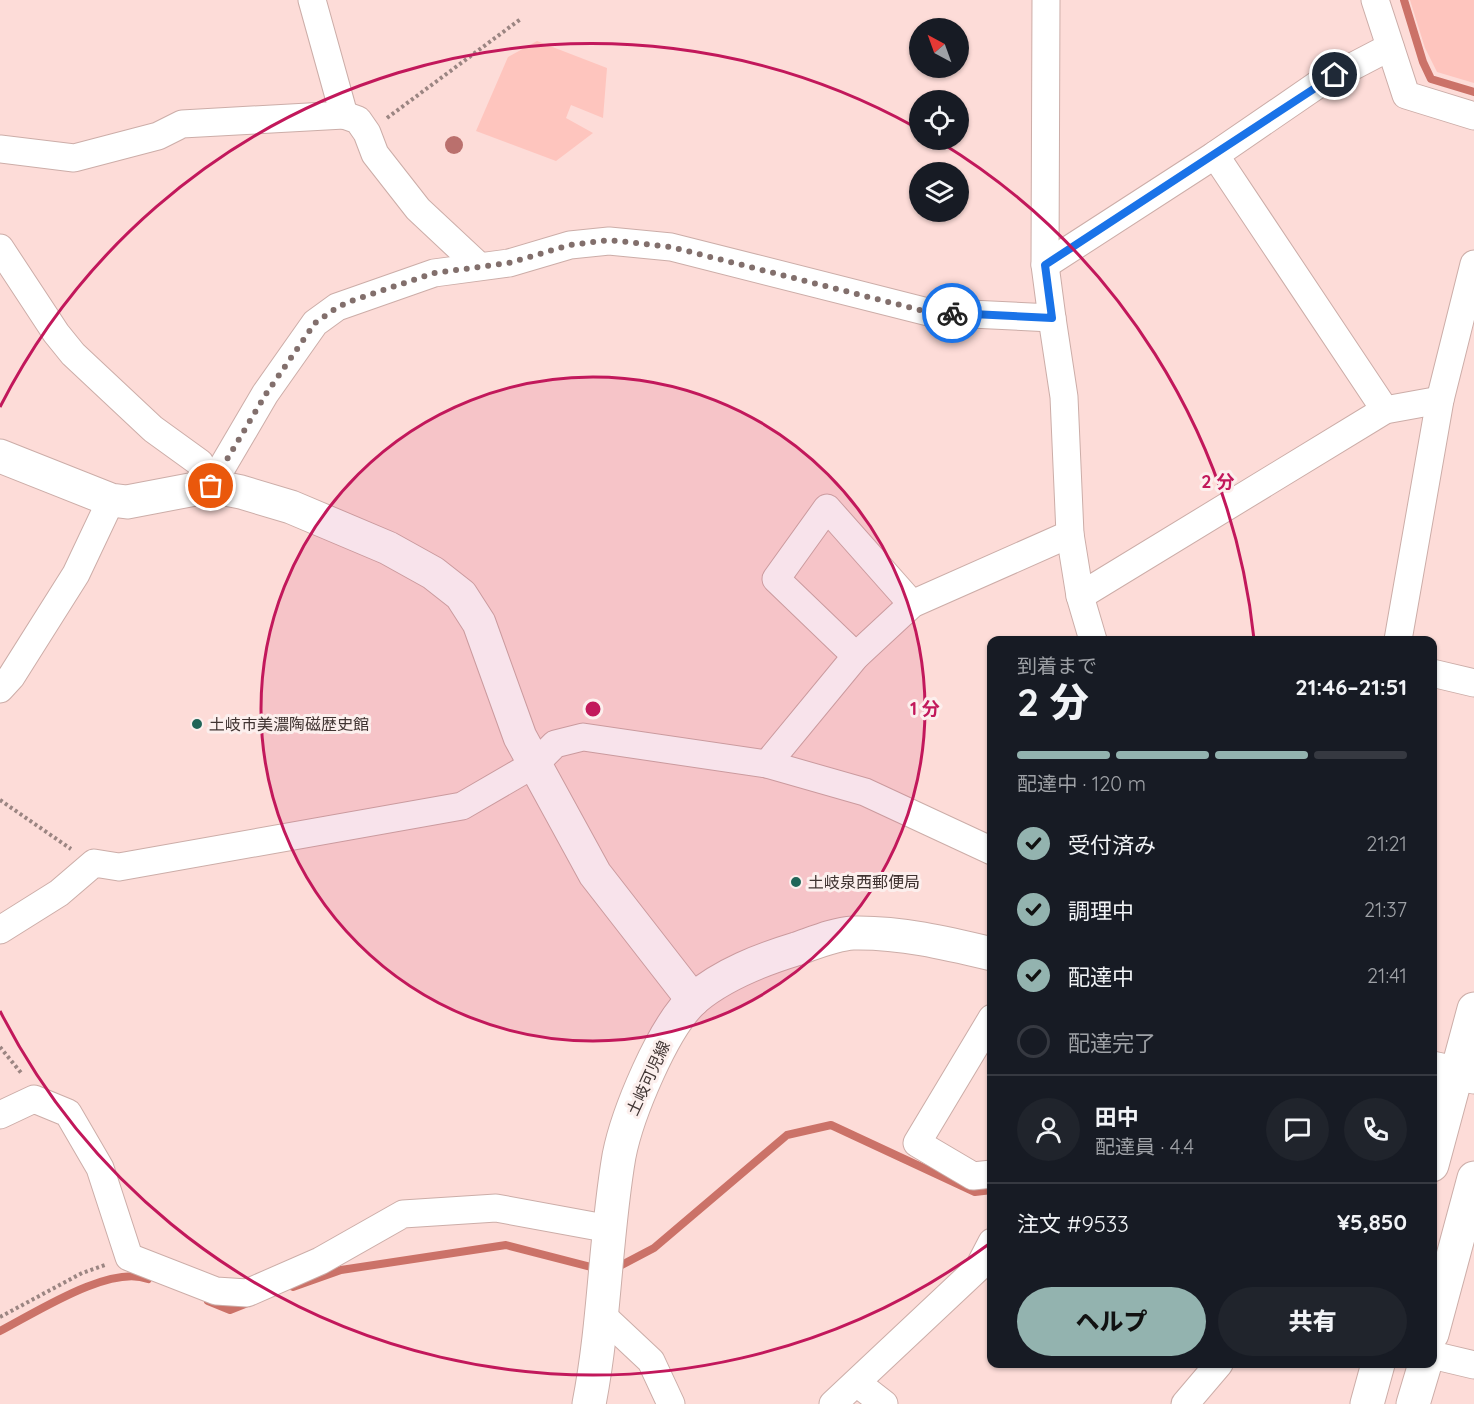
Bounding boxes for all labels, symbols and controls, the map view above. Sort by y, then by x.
north arrow [909,18,969,78]
map controls [909,18,969,222]
pin [1309,49,1360,100]
icon: home [1318,58,1351,91]
button: locate [909,90,969,150]
button: layers [909,162,969,222]
courier [922,283,982,343]
icon: bike [936,297,969,330]
pin [185,460,236,511]
icon: bag [194,469,227,502]
text: 2 分 [1201,470,1235,493]
text: 到着まで [1017,653,1097,678]
text: 21:46–21:51 [1295,673,1407,701]
text: 2 分 [1017,677,1089,726]
text: 1 分 [910,697,940,720]
centre of rings [583,699,603,719]
place label: 土岐市美濃陶磁歴史館 [209,714,369,734]
marker: 土岐市美濃陶磁歴史館 [190,717,204,731]
text: 配達中 · 120 m [1017,771,1146,796]
icon: check [1017,827,1050,860]
text: 受付済み [1068,831,1156,859]
text: 21:21 [1366,831,1407,856]
place label: 土岐泉西郵便局 [808,872,920,892]
marker: 土岐泉西郵便局 [789,875,803,889]
icon: check [1017,893,1050,926]
text: 調理中 [1068,897,1134,925]
text: 21:37 [1364,897,1407,922]
icon: check [1017,959,1050,992]
text: 配達中 [1068,963,1134,991]
text: 21:41 [1367,963,1407,988]
text: 配達完了 [1068,1029,1156,1057]
street label: 土岐可児線 [622,1038,674,1118]
button: person [1017,1098,1080,1161]
button: chat [1266,1098,1329,1161]
button: phone [1344,1098,1407,1161]
text: 田中 [1095,1103,1139,1131]
text: 配達員 · 4.4 [1095,1134,1194,1159]
text: ¥5,850 [1337,1208,1407,1236]
text: 注文 #9533 [1017,1210,1129,1238]
button: ヘルプ [1017,1287,1206,1356]
button: 共有 [1218,1287,1407,1356]

